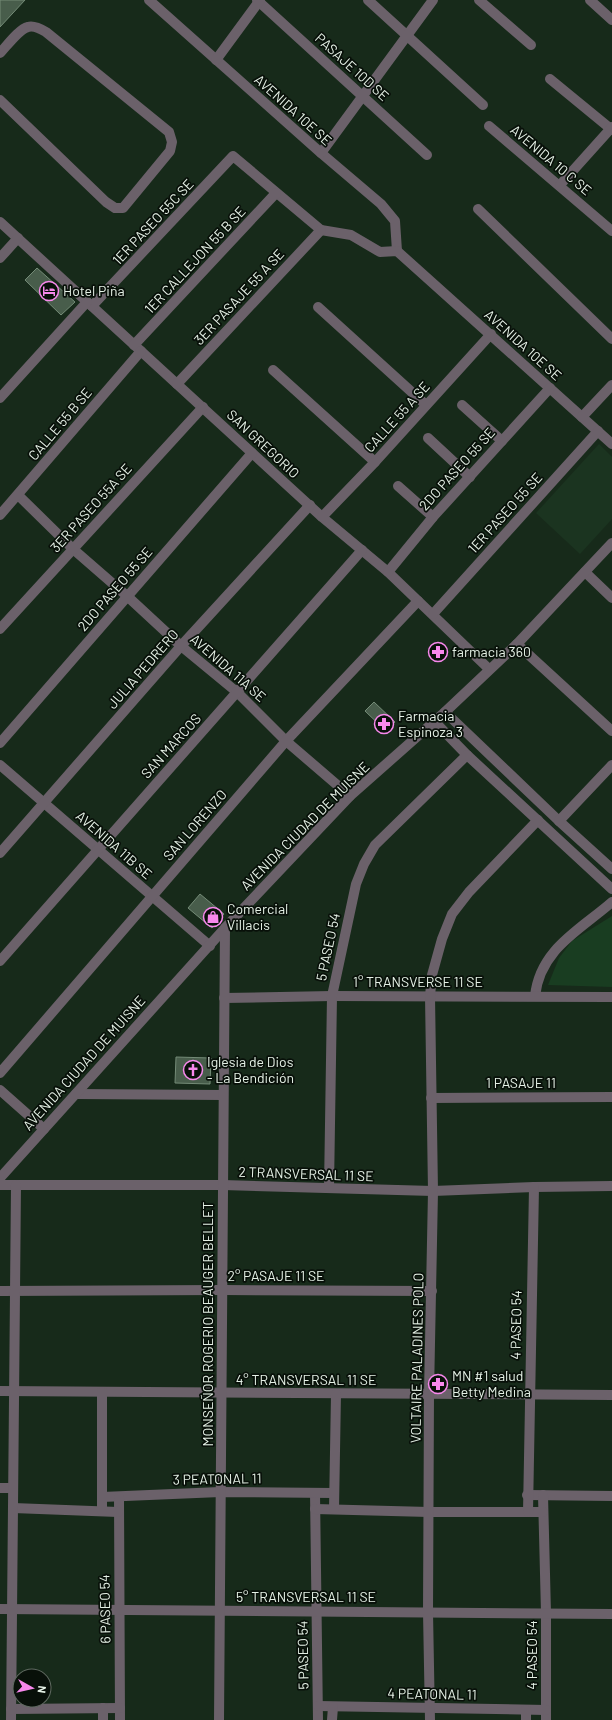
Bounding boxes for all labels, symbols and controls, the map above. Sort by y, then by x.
street label: PASAJE 10D SE [312,29,393,104]
street label: AVENIDA 10E SE [251,71,335,149]
street label: AVENIDA 10 C SE [507,121,595,198]
street label: 1ER PASEO 55C SE [108,175,197,268]
street label: 1ER CALLEJON 55 B SE [141,203,249,317]
street label: 3ER PASAJE 55 A SE [190,245,287,348]
hotel icon: Hotel Piña [38,280,60,302]
place label: Hotel Piña [63,282,125,299]
street label: AVENIDA 10E SE [481,306,565,384]
street label: CALLE 55 A SE [360,378,433,456]
street label: CALLE 55 B SE [24,384,95,463]
street label: SAN GREGORIO [224,406,303,481]
street label: 2DO PASEO 55 SE [415,424,498,514]
street label: 3ER PASEO 55A SE [46,460,135,556]
street label: 1ER PASEO 55 SE [464,469,545,557]
street label: 2DO PASEO 55 SE [74,543,156,634]
street label: JULIA PEDRERO [103,625,182,712]
street label: AVENIDA 11A SE [187,630,270,705]
pharmacy icon: farmacia 360 [427,641,449,663]
place label: farmacia 360 [452,643,531,660]
place label: Farmacia Espinoza 3 [398,707,463,740]
street label: SAN MARCOS [137,710,204,782]
pharmacy icon: Farmacia Espinoza 3 [373,713,395,735]
street label: AVENIDA CIUDAD DE MUISNE [237,758,373,894]
street label: SAN LORENZO [159,786,230,864]
street label: AVENIDA 11B SE [73,807,156,882]
place label: Comercial Villacis [227,900,288,933]
shop icon: Comercial Villacis [202,906,224,928]
street label: 5 PASEO 54 [312,911,343,982]
street label: 1° TRANSVERSE 11 SE [353,973,483,990]
street label: AVENIDA CIUDAD DE MUISNE [19,992,149,1133]
place label: Iglesia de Dios - La Bendición [207,1053,294,1086]
church icon: Iglesia de Dios - La Bendición [182,1059,204,1081]
street label: 1 PASAJE 11 [486,1074,556,1091]
street label: 2 TRANSVERSAL 11 SE [238,1163,374,1184]
street label: MONSEÑOR ROGERIO BEAUGER BELLET [199,1201,216,1446]
street label: 2° PASAJE 11 SE [227,1267,325,1284]
street label: VOLTAIRE PALADINES POLO [407,1273,426,1443]
street label: 4 PASEO 54 [506,1290,525,1360]
place label: MN #1 salud Betty Medina [452,1367,531,1400]
street label: 4° TRANSVERSAL 11 SE [236,1371,376,1388]
pharmacy icon: MN #1 salud Betty Medina [427,1373,449,1395]
street label: 3 PEATONAL 11 [172,1469,262,1488]
street label: 6 PASEO 54 [95,1574,114,1644]
street label: 5° TRANSVERSAL 11 SE [236,1588,376,1605]
street label: 5 PASEO 54 [293,1620,312,1690]
street label: 4 PASEO 54 [523,1620,540,1690]
north arrow [12,1668,52,1708]
street label: 4 PEATONAL 11 [387,1684,477,1703]
text: N [35,1685,49,1694]

